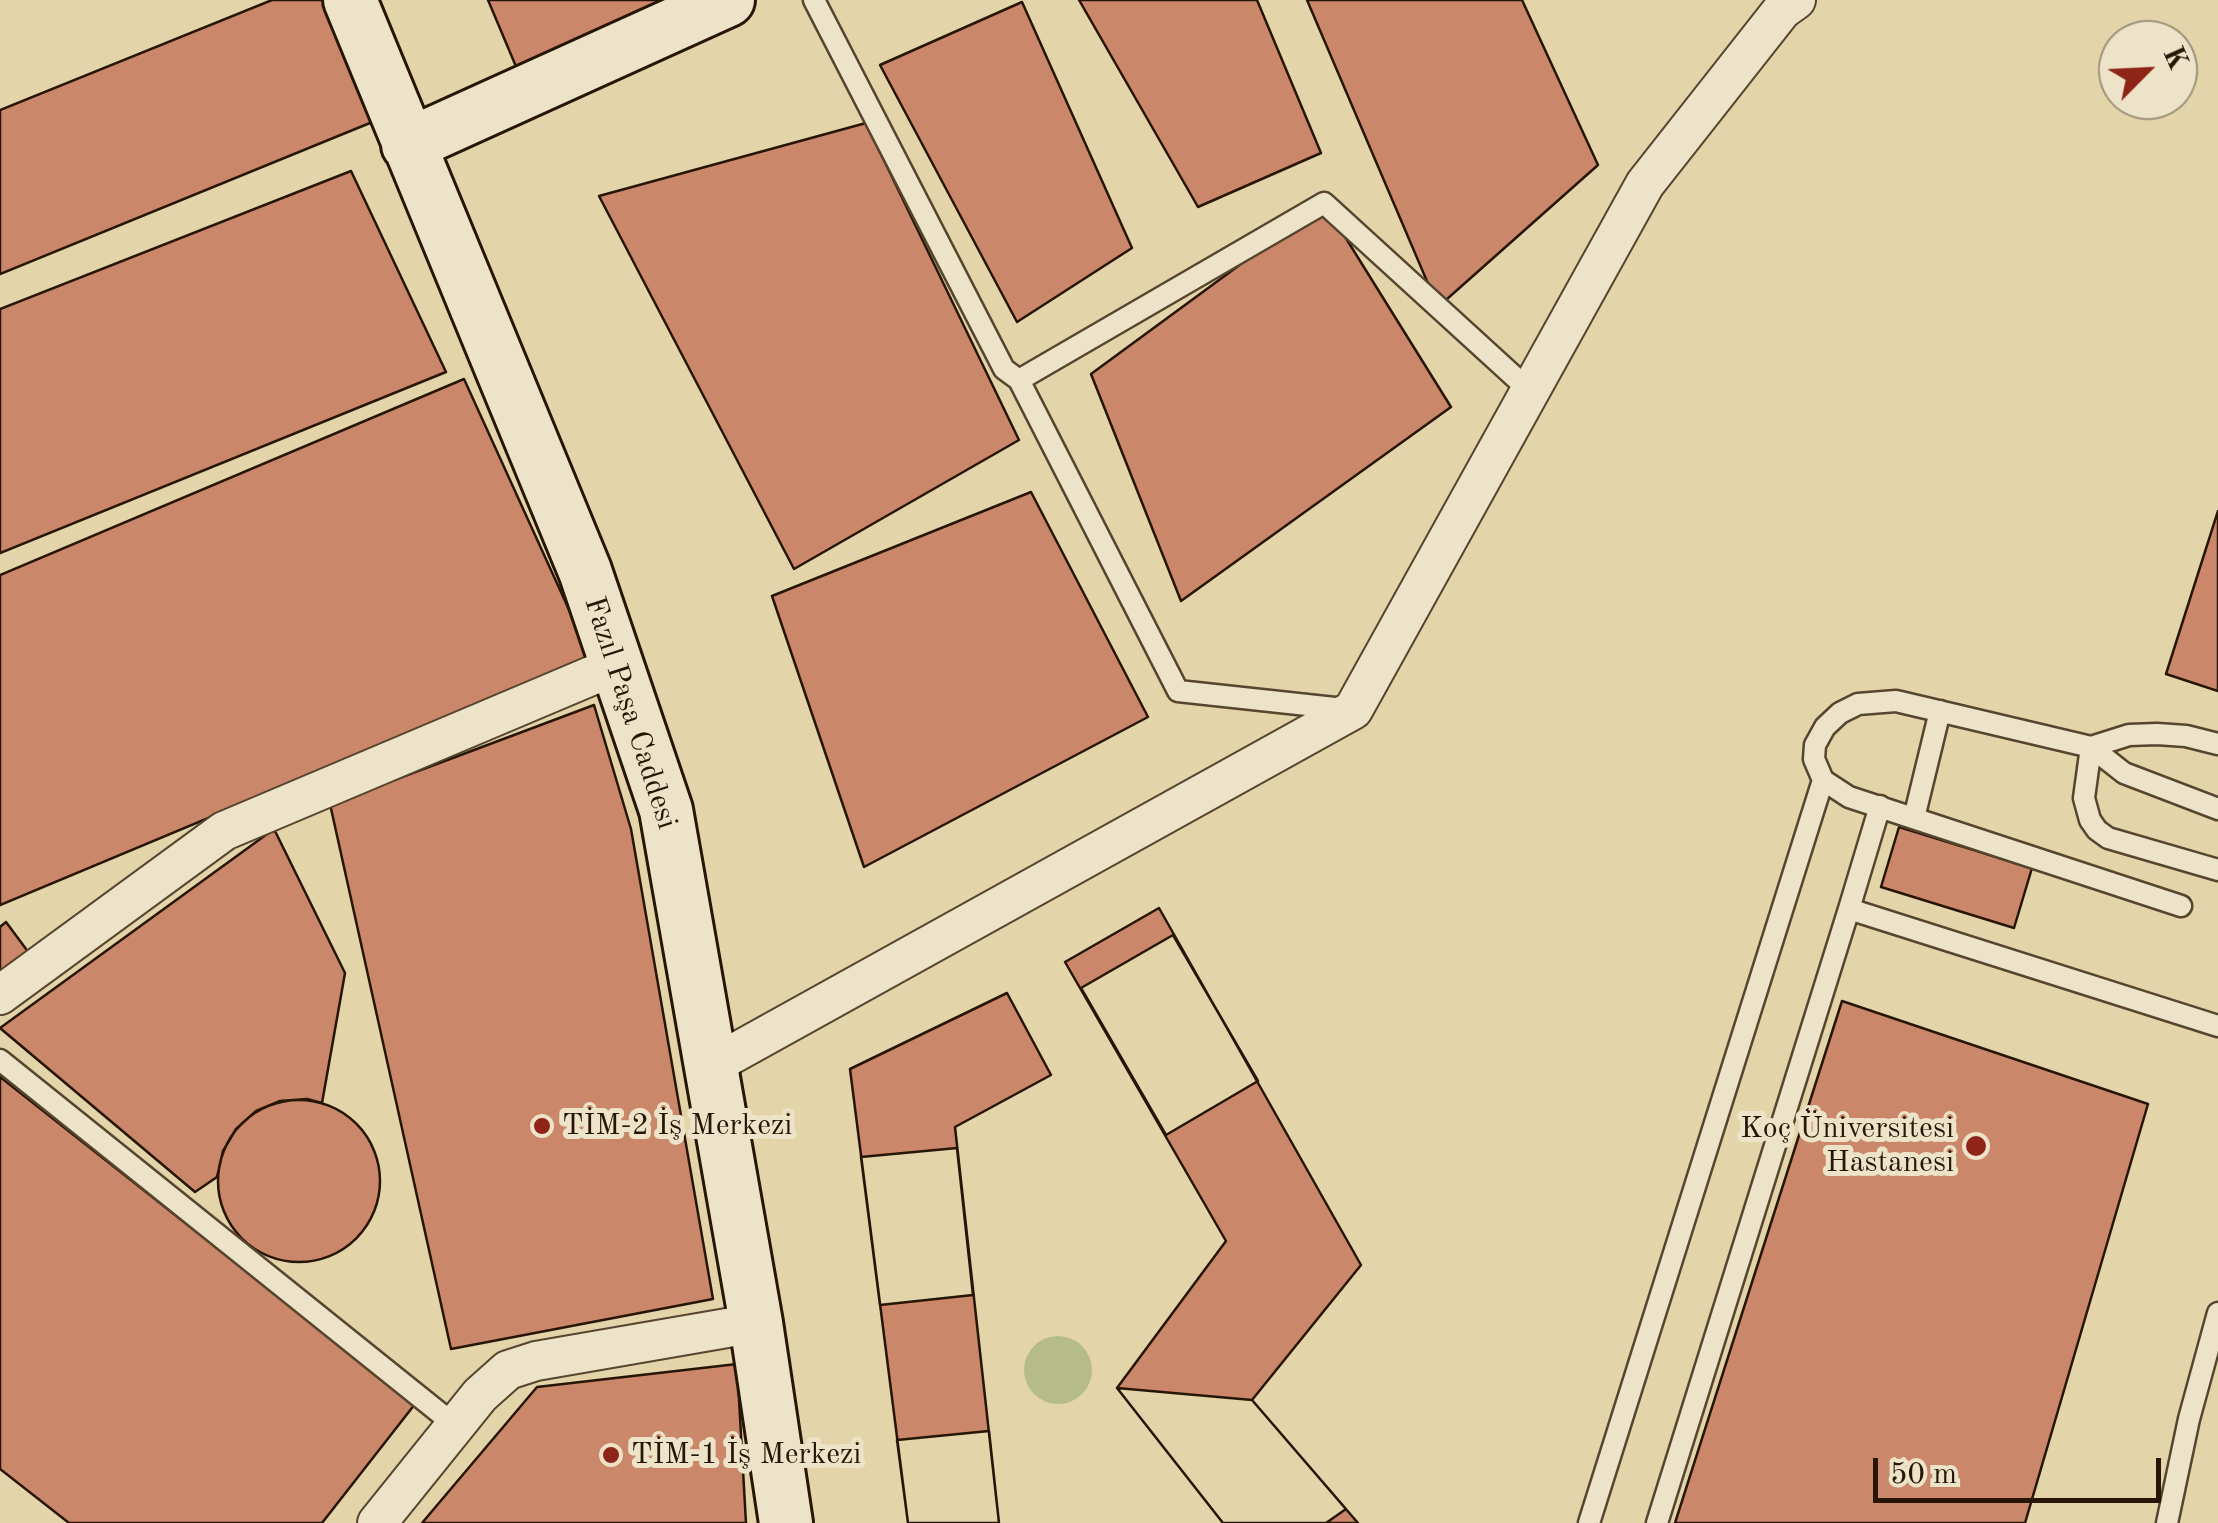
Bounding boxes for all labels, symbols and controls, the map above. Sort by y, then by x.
north arrow [2098,20,2198,120]
text: K [2156,43,2191,74]
street label: Fazıl Paşa Caddesi [575,592,685,834]
place label: TİM-2 İş Merkezi [562,1108,792,1144]
place label: Koç Üniversitesi Hastanesi [1740,1111,1954,1182]
marker: TİM-2 İş Merkezi [531,1115,553,1137]
marker: Koç Üniversitesi Hastanesi [1963,1133,1989,1159]
place label: TİM-1 İş Merkezi [631,1437,861,1473]
scale bar [1878,1438,2166,1500]
marker: TİM-1 İş Merkezi [600,1444,622,1466]
text: 50 m [1890,1460,1957,1490]

